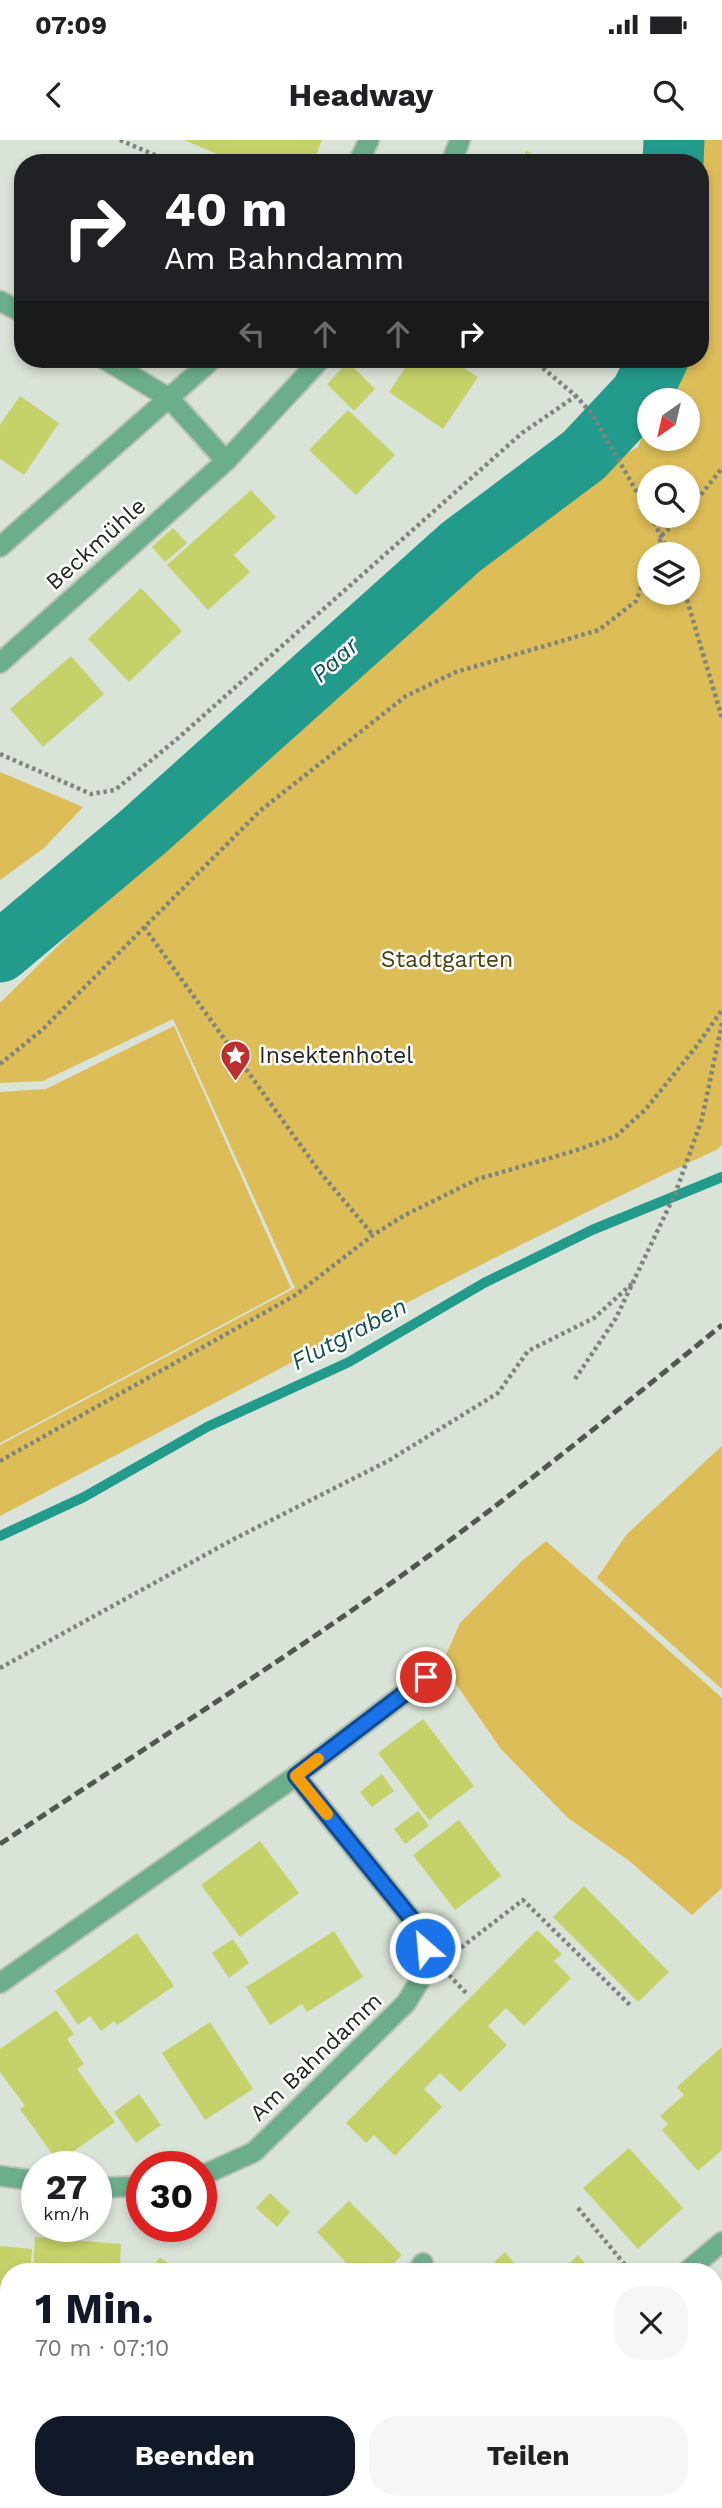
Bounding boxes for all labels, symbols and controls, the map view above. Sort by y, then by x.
text: 07:09 [35,10,107,40]
icon: back [35,76,73,114]
text: Headway [289,76,433,114]
icon: search [649,76,687,114]
text: 40 m [164,180,287,238]
icon: right [49,182,140,273]
text: Am Bahndamm [164,239,404,277]
icon: left [233,315,271,353]
icon: ahead [306,315,344,353]
icon: ahead [379,315,417,353]
icon: right [452,315,490,353]
north arrow [637,388,700,452]
map controls [637,388,700,605]
button: search [637,465,700,528]
street label: Beckmühle [41,492,151,596]
button: layers [637,542,700,605]
water label: Paar [306,631,365,688]
park label: Stadtgarten [381,946,513,973]
place icon: Insektenhotel [219,1038,253,1082]
place label: Insektenhotel [259,1042,413,1069]
water label: Flutgraben [287,1292,411,1376]
pin [396,1647,456,1707]
icon: arrive [407,1658,445,1696]
position arrow [388,1911,462,1985]
street label: Am Bahndamm [244,1987,388,2127]
speed limit sign: 30 [126,2151,217,2242]
text: 27 [46,2166,87,2208]
text: km/h [43,2203,90,2224]
text: 1 Min. [35,2284,154,2333]
button: close [614,2286,688,2360]
text: 70 m · 07:10 [35,2335,169,2362]
button: Beenden [35,2416,355,2496]
button: Teilen [369,2416,688,2496]

